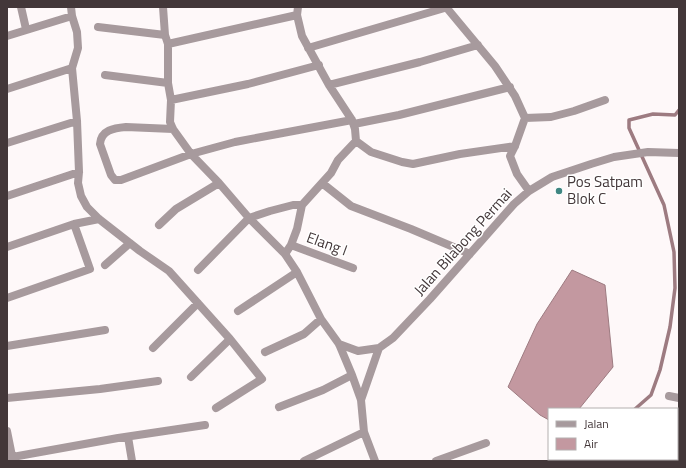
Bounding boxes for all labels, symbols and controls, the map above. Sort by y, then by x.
place label: Pos Satpam Blok C [567,170,643,210]
street label: Jalan Bilabong Permai [408,183,517,300]
marker: Pos Satpam Blok C [554,186,564,196]
street label: Elang I [303,226,351,262]
legend [548,408,678,460]
text: Jalan [584,414,609,433]
text: Air [584,434,598,453]

